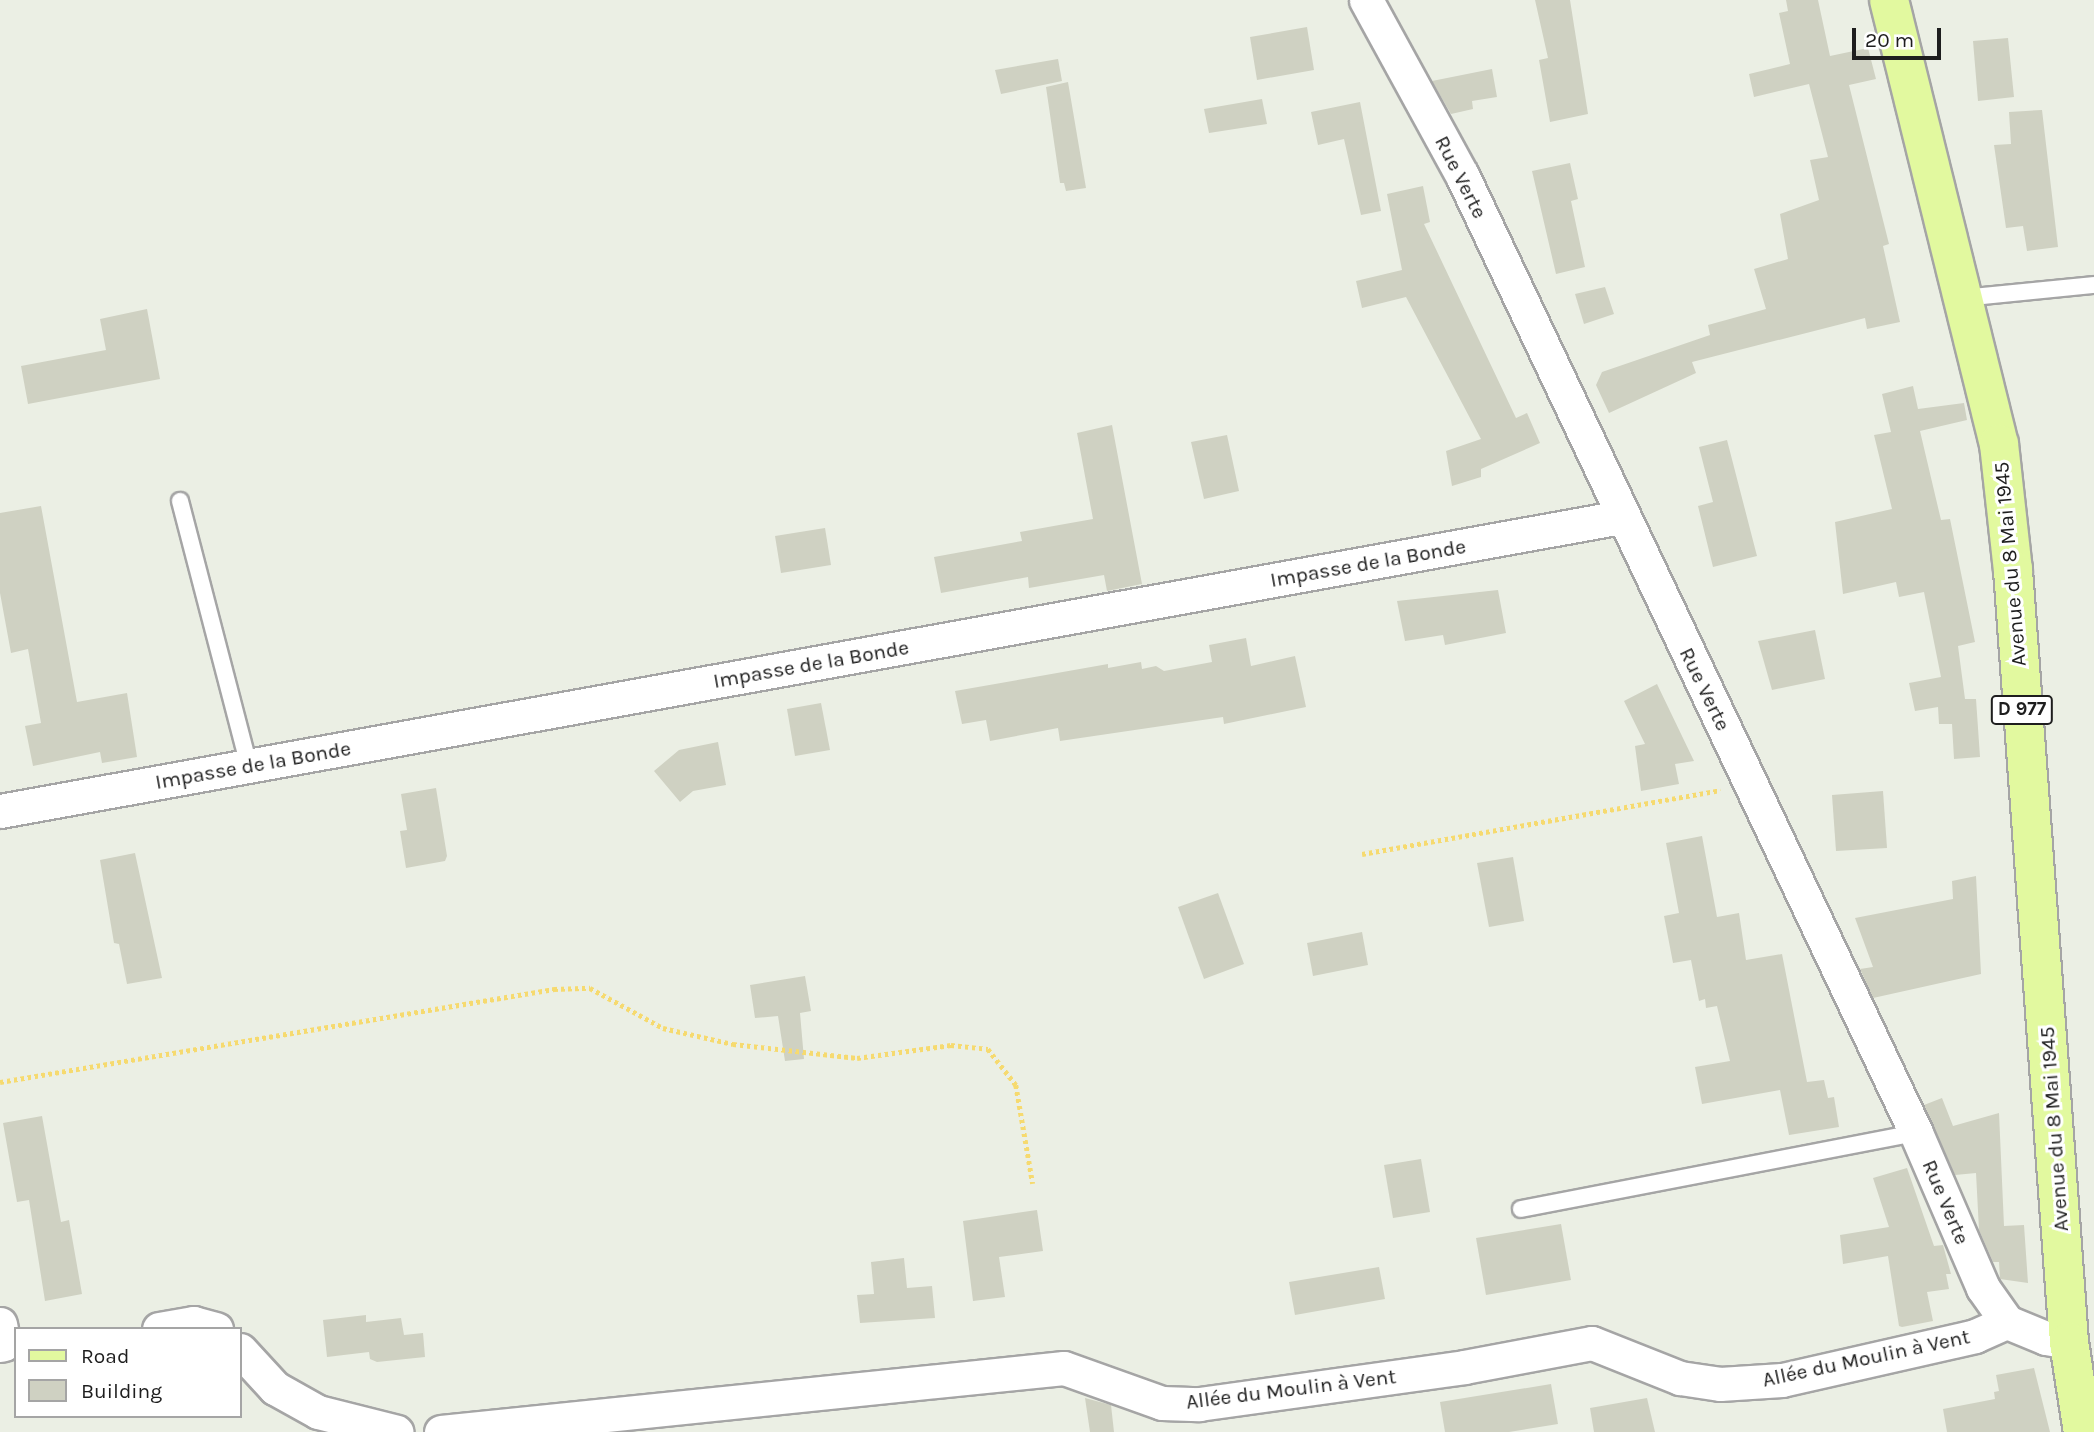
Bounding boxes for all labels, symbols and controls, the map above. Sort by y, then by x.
scale bar [1856,14,1945,58]
text: 20 m [1865,28,1914,52]
street label: Rue Verte [1429,131,1493,223]
street label: Avenue du 8 Mai 1945 [1988,461,2032,667]
street label: Impasse de la Bonde [1268,533,1468,593]
street label: Impasse de la Bonde [711,634,911,694]
street label: Rue Verte [1674,643,1736,735]
road number: D 977 [1990,694,2054,726]
street label: Impasse de la Bonde [153,735,353,795]
street label: Avenue du 8 Mai 1945 [2034,1026,2074,1232]
street label: Rue Verte [1917,1156,1975,1248]
street label: Allée du Moulin à Vent [1760,1324,1972,1392]
legend [14,1327,242,1418]
text: Road [81,1344,129,1368]
street label: Allée du Moulin à Vent [1185,1364,1397,1414]
text: Building [81,1379,162,1403]

